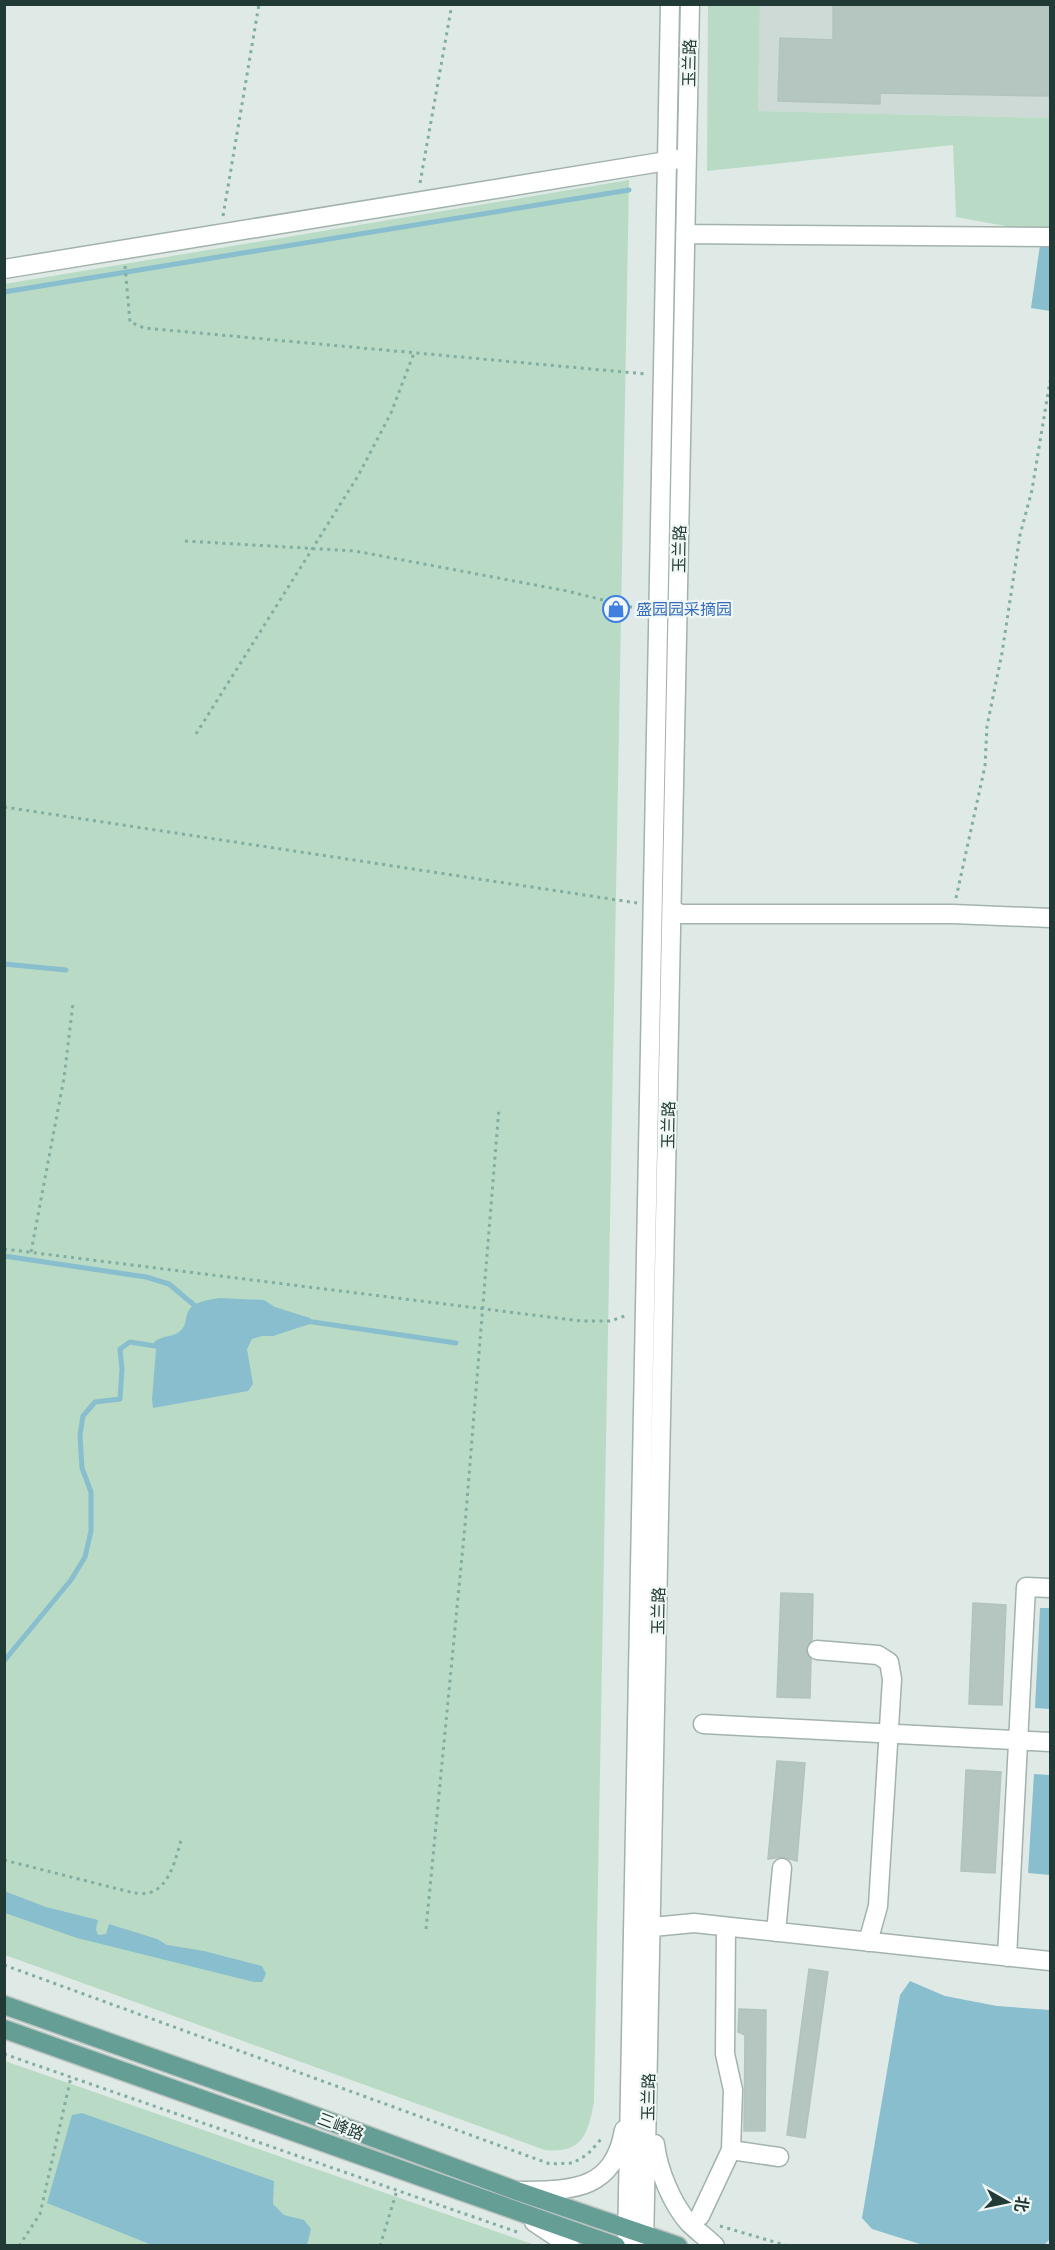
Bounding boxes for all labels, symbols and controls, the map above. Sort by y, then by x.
street label: 玉兰路 [679,39,701,87]
street label: 玉兰路 [669,525,691,573]
shop icon: 盛园园采摘园 [601,594,631,624]
place label: 盛园园采摘园 [636,599,732,621]
street label: 玉兰路 [658,1101,680,1149]
street label: 玉兰路 [648,1587,670,1635]
street label: 玉兰路 [638,2073,660,2121]
street label: 三峰路 [314,2108,367,2146]
north arrow [977,2172,1037,2232]
text: 北 [1009,2195,1033,2214]

